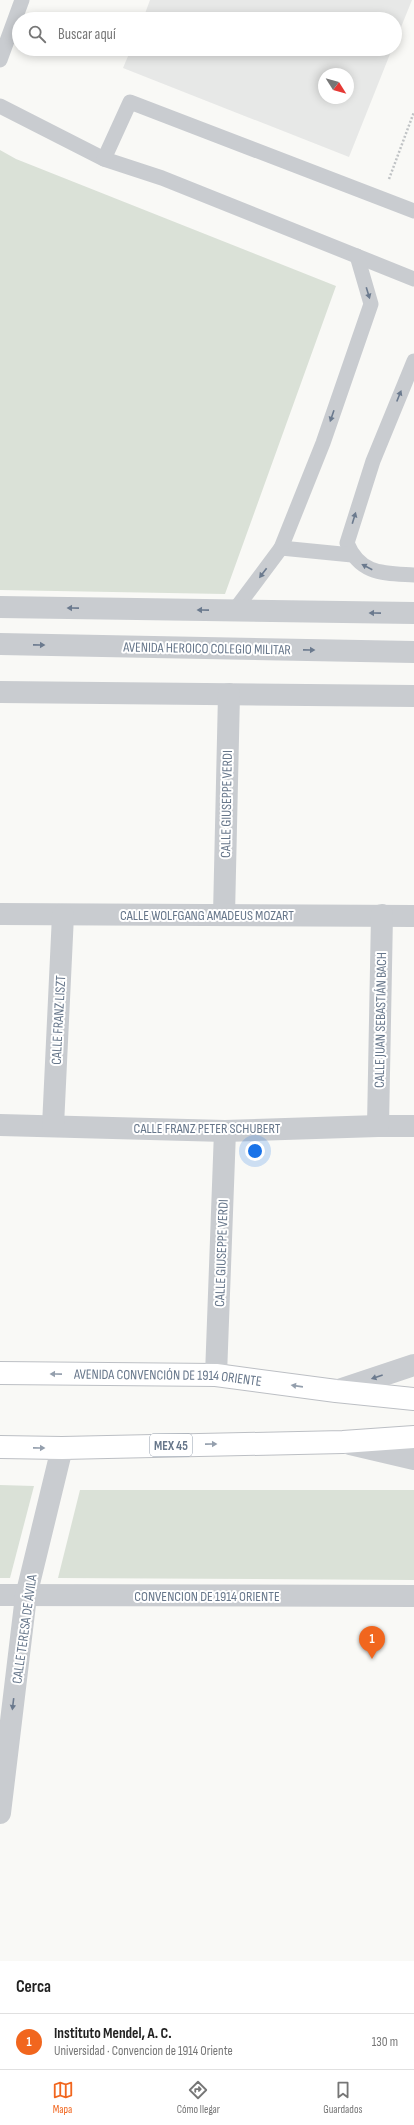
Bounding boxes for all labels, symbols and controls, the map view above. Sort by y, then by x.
search box [12,12,402,56]
icon: search [26,23,48,45]
text: Buscar aquí [58,25,116,44]
north arrow [318,68,354,104]
one-way arrow [365,288,371,300]
one-way arrow [397,390,403,402]
one-way arrow [328,410,334,422]
one-way arrow [352,512,358,524]
one-way arrow [361,564,373,570]
one-way arrow [259,567,267,578]
one-way arrow [66,605,79,611]
one-way arrow [196,607,209,613]
one-way arrow [368,610,381,616]
street label: AVENIDA HEROICO COLEGIO MILITAR [122,639,291,658]
one-way arrow [33,641,45,648]
one-way arrow [303,647,316,653]
street label: CALLE GIUSEPPE VERDI [217,750,236,858]
street label: CALLE WOLFGANG AMADEUS MOZART [120,907,294,924]
street label: CALLE JUAN SEBASTIÁN BACH [371,952,390,1088]
street label: CALLE FRANZ LISZT [48,974,69,1065]
street label: CALLE FRANZ PETER SCHUBERT [134,1120,281,1137]
your location [245,1141,265,1161]
street label: CALLE GIUSEPPE VERDI [211,1199,232,1307]
street label: AVENIDA CONVENCIÓN DE 1914 ORIENTE [73,1366,263,1390]
one-way arrow [49,1371,62,1377]
one-way arrow [371,1374,383,1380]
one-way arrow [291,1383,303,1389]
road number: MEX 45 [150,1434,192,1456]
one-way arrow [205,1441,218,1447]
one-way arrow [33,1445,46,1451]
street label: CALLE TERESA DE ÁVILA [8,1572,41,1685]
street label: CONVENCION DE 1914 ORIENTE [134,1588,280,1605]
pin: 1 [359,1626,385,1659]
one-way arrow [10,1698,16,1710]
text: Cerca [16,1977,51,1997]
text: Instituto Mendel, A. C. [54,2024,172,2043]
text: 1 [26,2034,32,2050]
text: 130 m [372,2034,398,2050]
text: Universidad · Convencion de 1914 Oriente [54,2043,233,2059]
tab: Mapa [52,2079,74,2116]
tab: Cómo llegar [177,2079,220,2116]
tab: Guardados [323,2079,362,2116]

